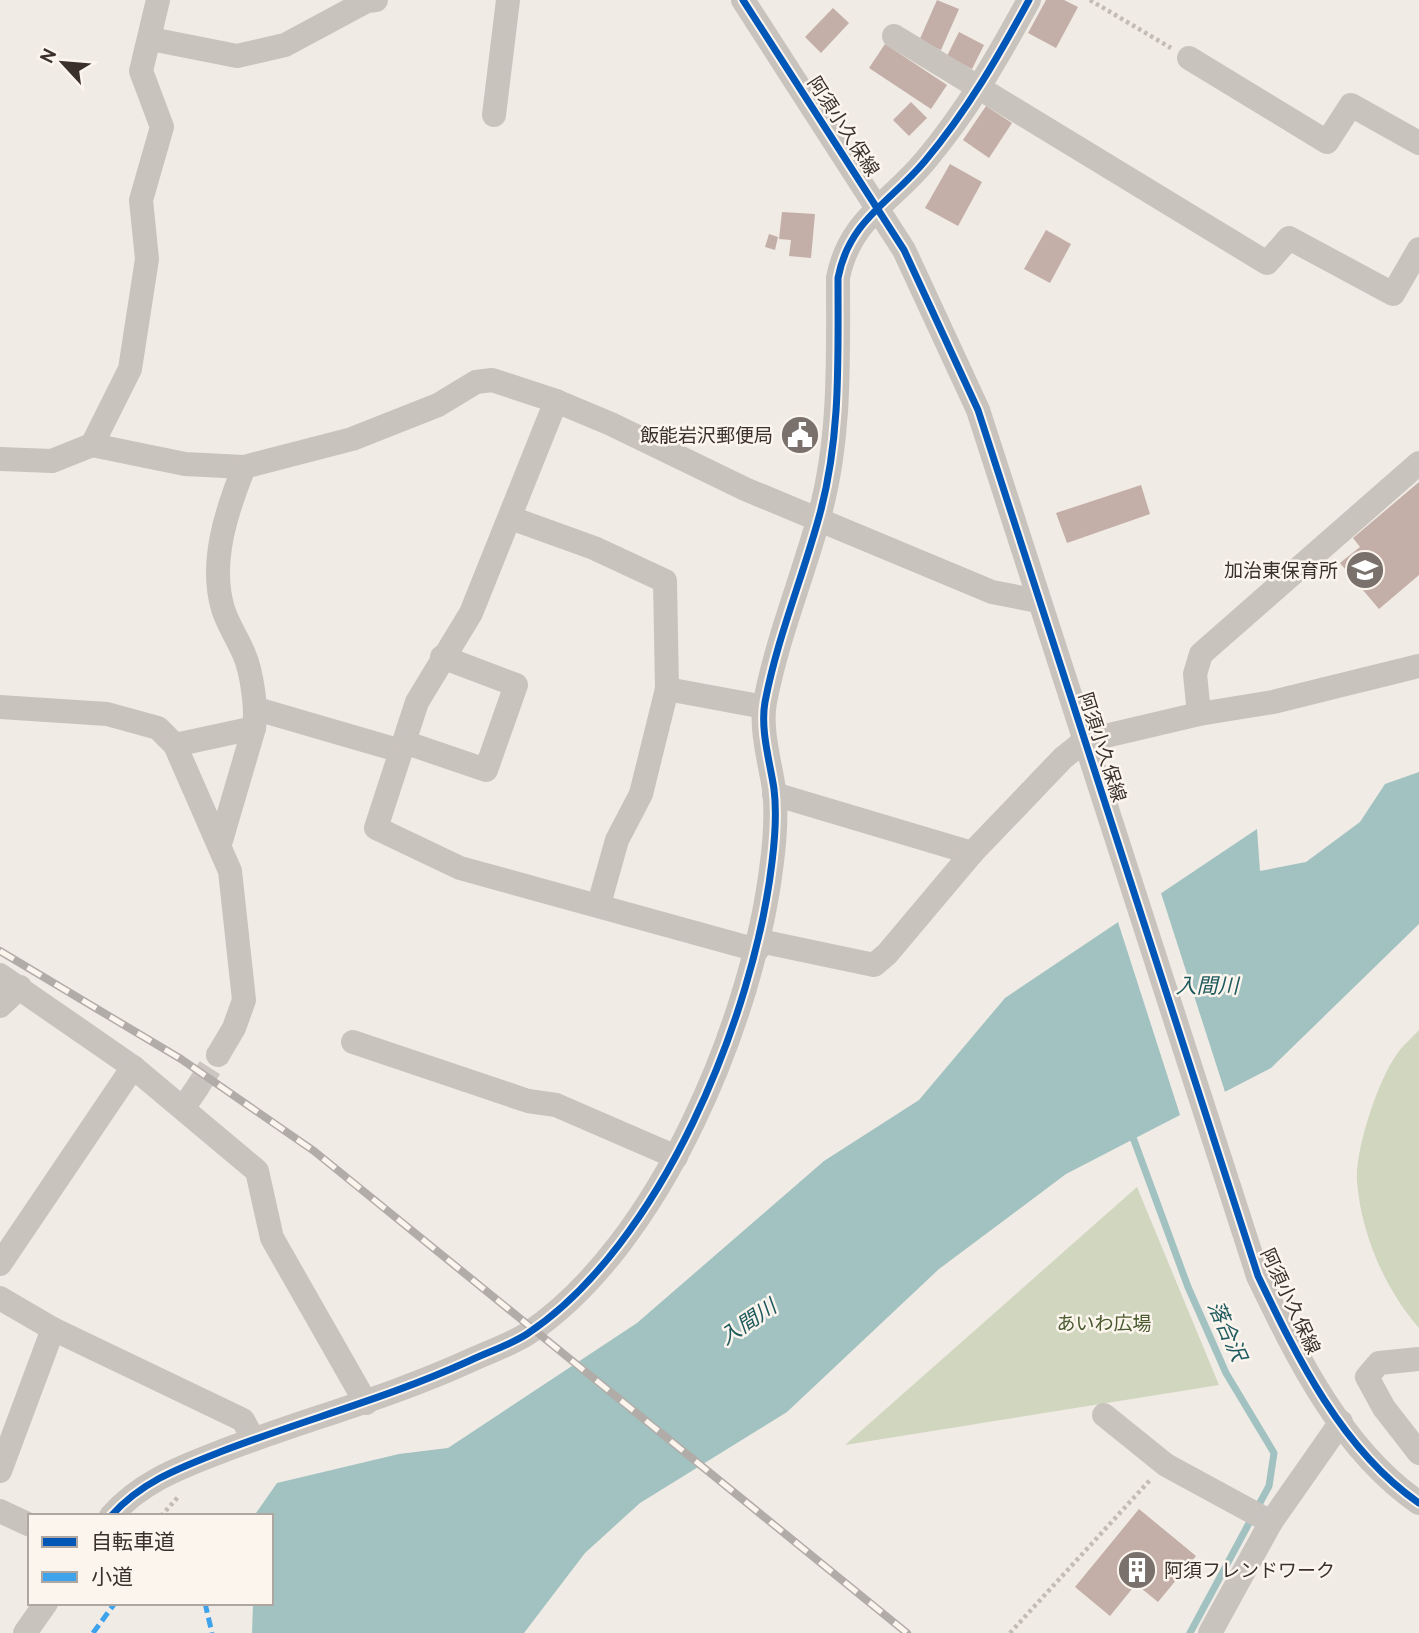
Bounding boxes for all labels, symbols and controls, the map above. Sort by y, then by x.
north arrow [28,28,98,98]
text: N [36,45,63,68]
street label: 阿須小久保線 [801,73,883,181]
public building icon: 飯能岩沢郵便局 [779,414,821,456]
place label: 飯能岩沢郵便局 [640,425,773,449]
school or university icon: 加治東保育所 [1344,549,1386,591]
place label: 加治東保育所 [1224,560,1338,584]
street label: 阿須小久保線 [1072,690,1130,806]
water label: 入間川 [1176,974,1240,1001]
street label: 阿須小久保線 [1254,1245,1324,1359]
water label: 入間川 [715,1293,784,1352]
water label: 落合沢 [1200,1297,1252,1369]
park label: あいわ広場 [1056,1313,1152,1337]
legend [28,1514,273,1605]
text: 自転車道 [91,1530,175,1557]
building icon: 阿須フレンドワーク [1116,1549,1158,1591]
place label: 阿須フレンドワーク [1164,1560,1335,1584]
text: 小道 [91,1565,133,1592]

